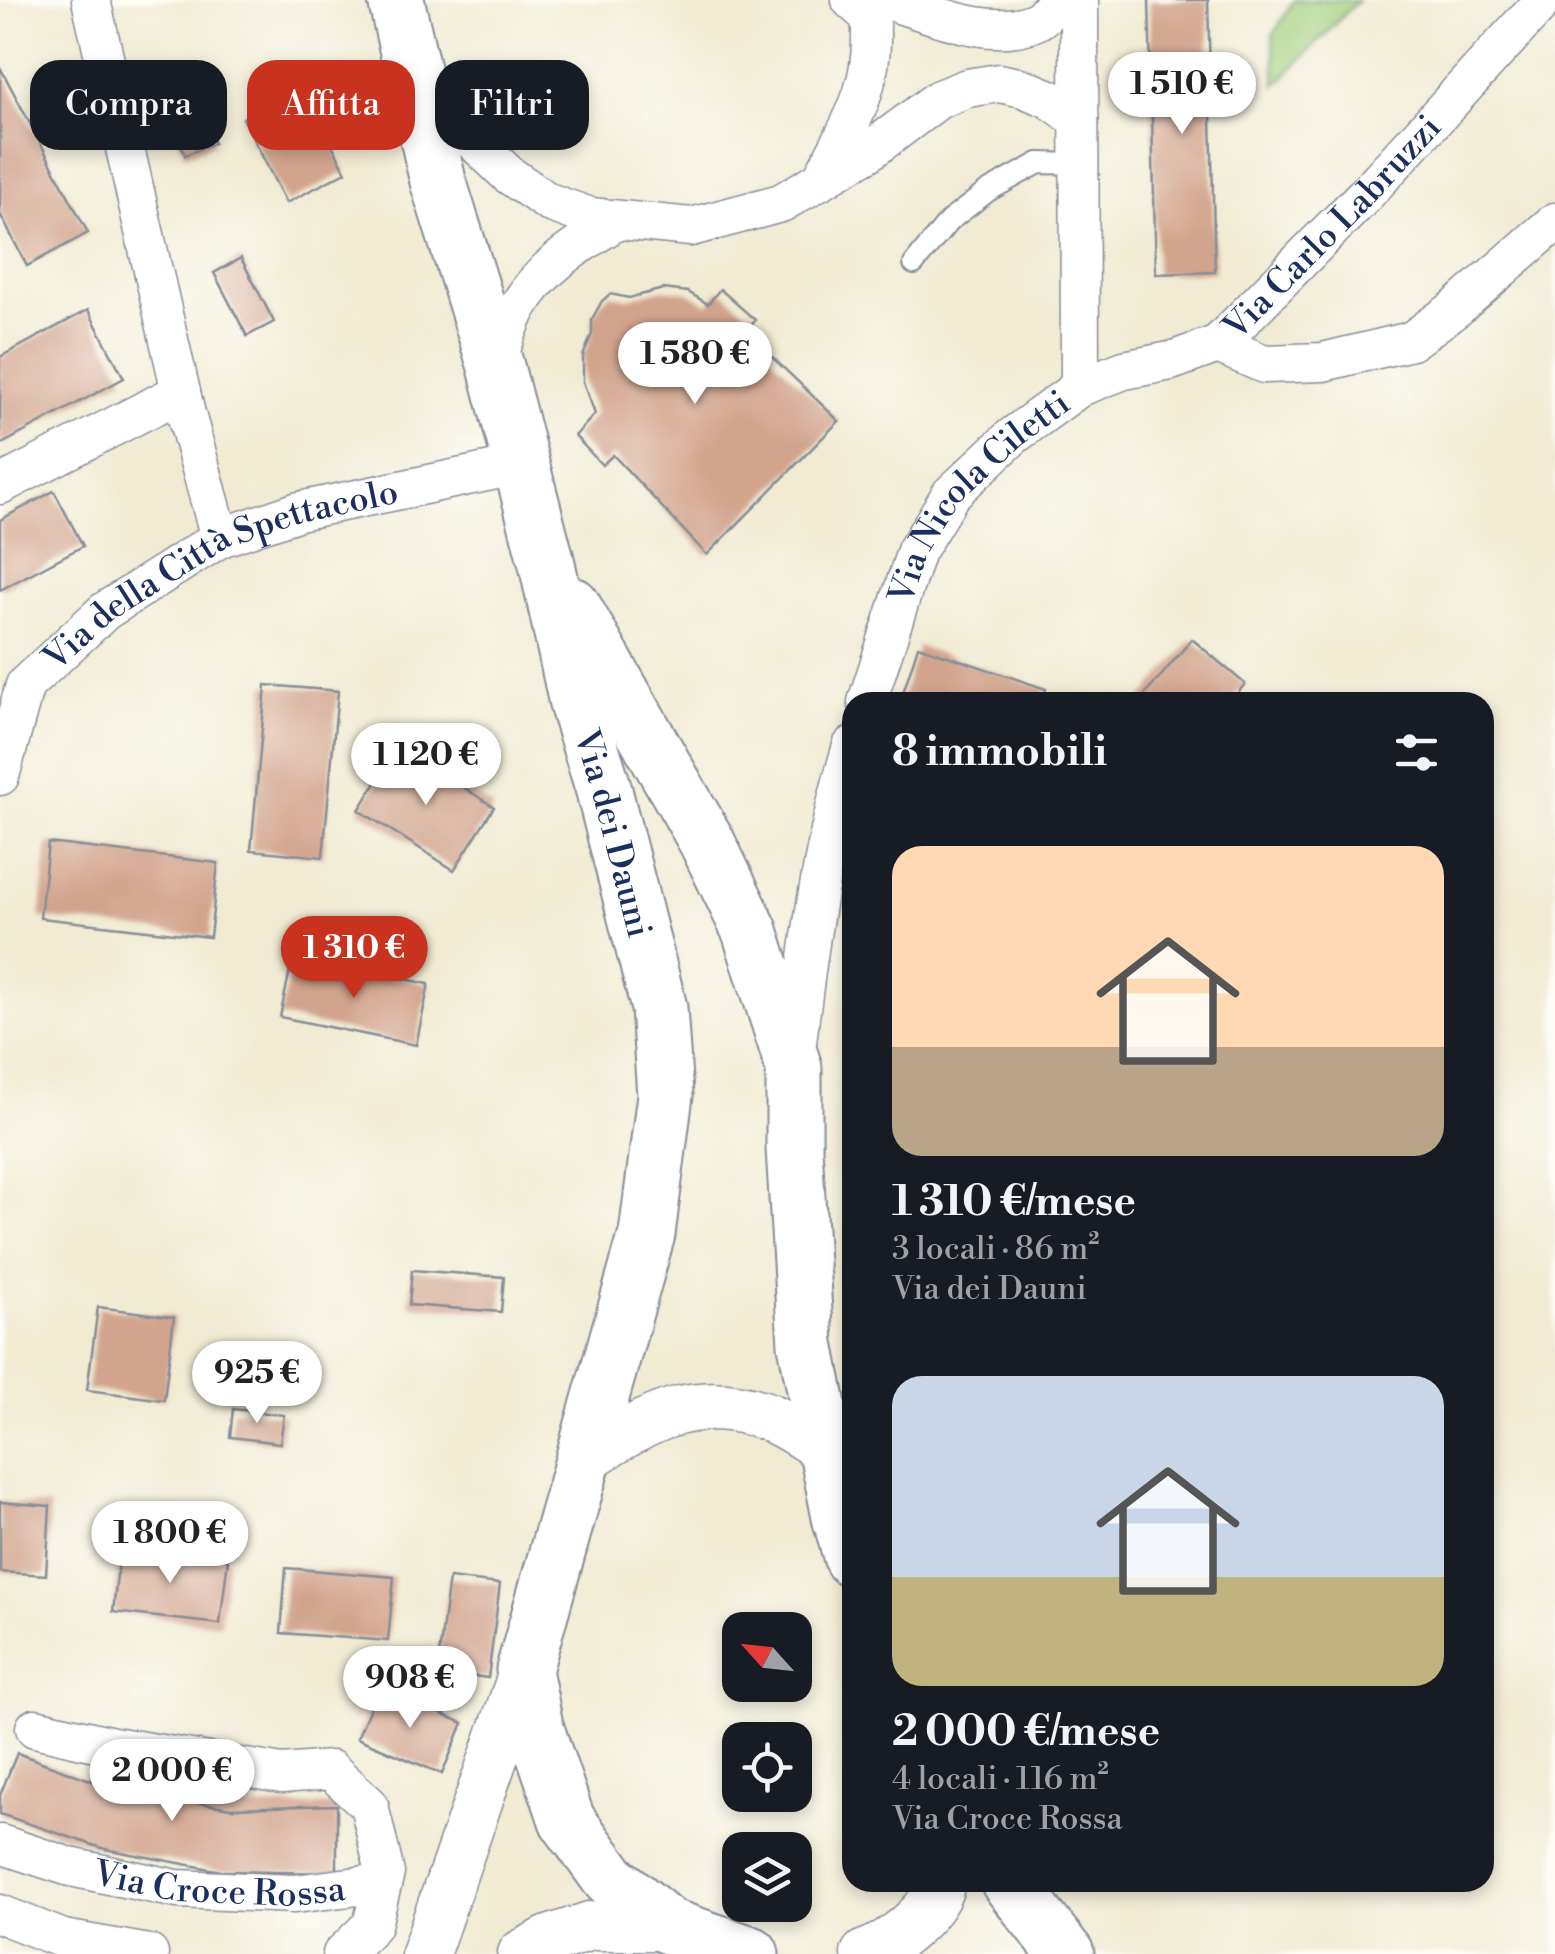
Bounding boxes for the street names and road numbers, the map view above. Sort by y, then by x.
street label: Via Carlo Labruzzi [1214,106,1451,350]
street label: Via Nicola Ciletti [880,382,1079,610]
street label: Via della Città Spettacolo [34,471,402,681]
street label: Via dei Dauni [563,724,660,942]
street label: Via Croce Rossa [89,1852,348,1917]

